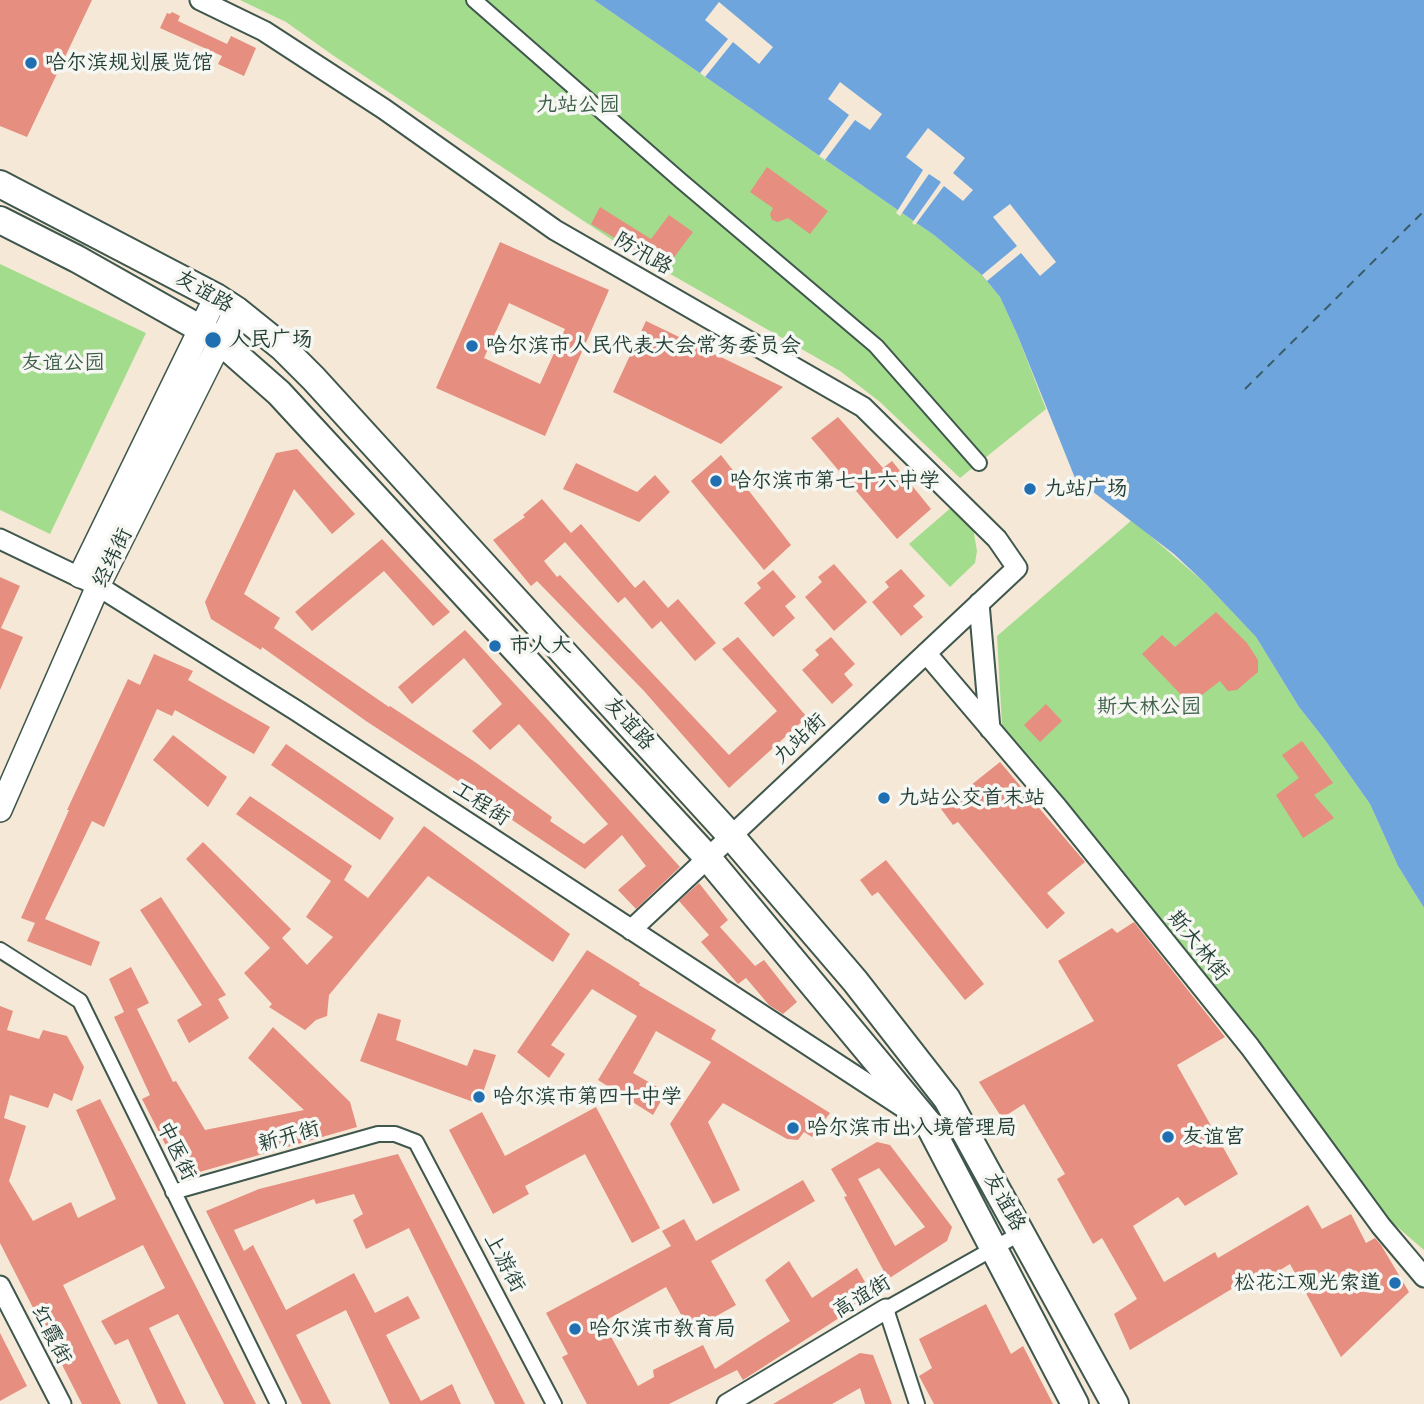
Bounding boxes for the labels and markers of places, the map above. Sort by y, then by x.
place label: 哈尔滨规划展览馆 [45,50,213,76]
marker: 哈尔滨规划展览馆 [23,55,39,71]
place label: 人民广场 [229,327,313,353]
marker: 人民广场 [203,330,223,350]
place label: 哈尔滨市人民代表大会常务委员会 [486,333,801,359]
marker: 哈尔滨市人民代表大会常务委员会 [464,338,480,354]
place label: 哈尔滨市第七十六中学 [730,468,940,494]
marker: 哈尔滨市第七十六中学 [708,473,724,489]
place label: 九站广场 [1044,476,1128,502]
marker: 九站广场 [1022,481,1038,497]
place label: 市人大 [509,633,572,659]
marker: 市人大 [487,638,503,654]
place label: 九站公交首末站 [898,785,1045,811]
marker: 九站公交首末站 [876,790,892,806]
place label: 哈尔滨市第四十中学 [493,1084,682,1110]
marker: 哈尔滨市第四十中学 [471,1089,487,1105]
place label: 哈尔滨市出入境管理局 [807,1115,1017,1141]
marker: 哈尔滨市出入境管理局 [785,1120,801,1136]
place label: 友谊宫 [1182,1124,1245,1150]
marker: 友谊宫 [1160,1129,1176,1145]
place label: 松花江观光索道 [1234,1270,1381,1296]
marker: 松花江观光索道 [1387,1275,1403,1291]
place label: 哈尔滨市教育局 [589,1316,736,1342]
marker: 哈尔滨市教育局 [567,1321,583,1337]

